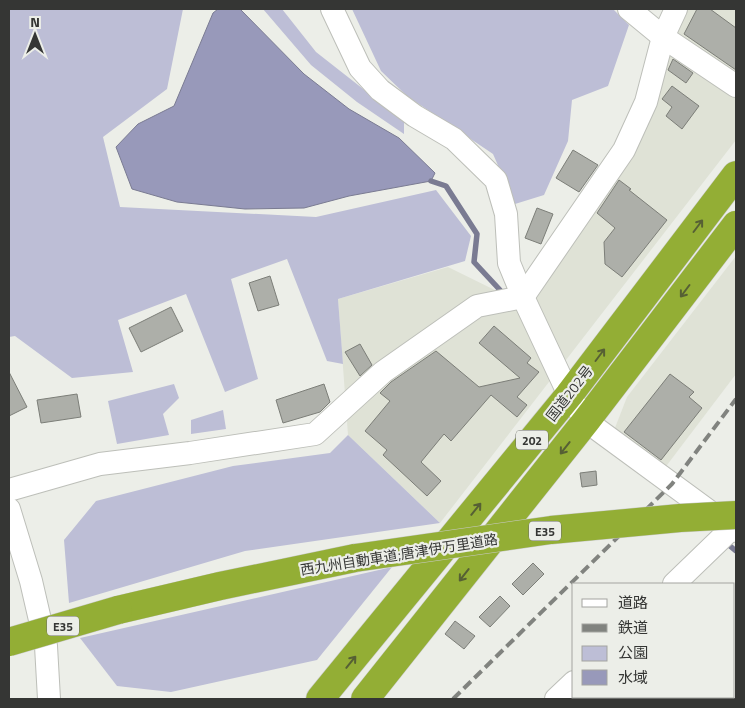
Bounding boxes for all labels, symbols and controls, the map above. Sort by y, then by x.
north arrow [10,10,60,60]
text: N [30,11,40,32]
one-way arrow [693,219,703,233]
one-way arrow [680,284,691,297]
one-way arrow [594,349,605,362]
street label: 国道202号 [541,361,597,425]
road number: 202 [516,430,548,450]
one-way arrow [559,441,570,454]
one-way arrow [470,503,481,516]
road number: E35 [529,522,561,540]
street label: 西九州自動車道;唐津伊万里道路 [299,528,499,580]
one-way arrow [458,568,469,581]
legend [572,583,735,698]
text: 道路 [618,591,648,614]
road number: E35 [47,616,79,636]
text: 鉄道 [618,616,648,639]
text: 公園 [618,641,648,664]
one-way arrow [345,655,356,668]
text: 水域 [618,666,648,689]

